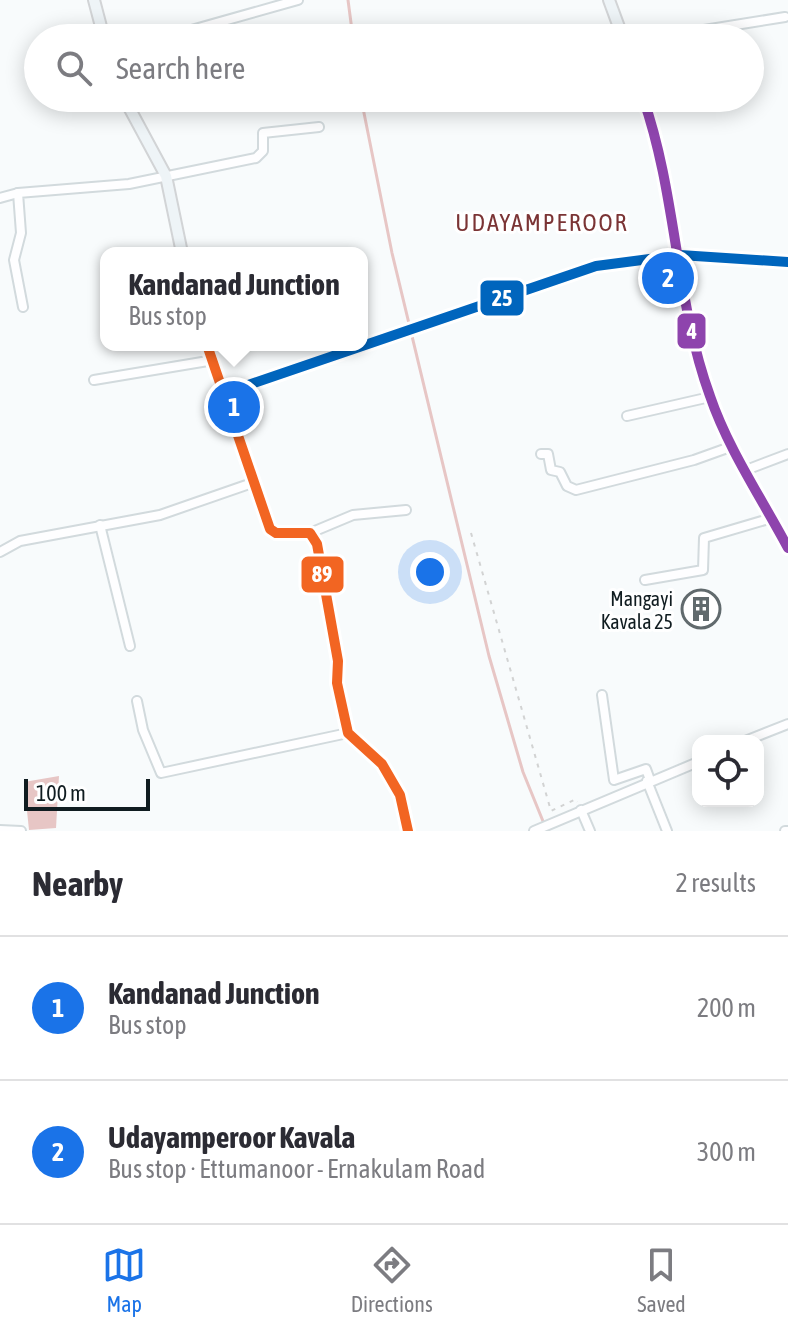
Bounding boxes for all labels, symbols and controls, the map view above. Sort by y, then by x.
search box [24,24,764,112]
icon: search [52,46,96,90]
text: Search here [116,51,245,85]
district label: UDAYAMPEROOR [455,209,629,236]
popup [100,247,368,351]
pin: 2 [642,248,694,308]
text: Kandanad Junction [128,267,340,301]
line badge: 25 [479,279,525,317]
text: 25 [492,285,512,311]
text: Bus stop [128,301,207,331]
line badge: 4 [676,312,707,350]
text: 4 [686,318,697,344]
pin: 1 [208,377,260,437]
your location [410,552,450,592]
line badge: 89 [300,555,345,594]
text: 89 [312,561,332,587]
place label: Mangayi Kavala 25 [601,587,673,633]
building icon: Mangayi Kavala 25 [680,588,722,630]
map controls [692,735,764,807]
button: locate [692,735,764,807]
scale bar [24,775,150,811]
text: 100 m [36,780,86,806]
text: Nearby [32,864,123,903]
text: 2 results [675,868,756,898]
text: Kandanad Junction [108,976,320,1010]
text: 1 [52,993,64,1023]
text: 200 m [697,993,756,1023]
text: Bus stop [108,1010,187,1040]
text: Udayamperoor Kavala [108,1120,355,1154]
text: 2 [52,1137,64,1167]
text: 300 m [697,1137,756,1167]
text: Bus stop · Ettumanoor - Ernakulam Road [108,1154,485,1184]
tab: Map [102,1243,146,1317]
tab: Directions [351,1243,433,1317]
tab: Saved [637,1243,686,1317]

